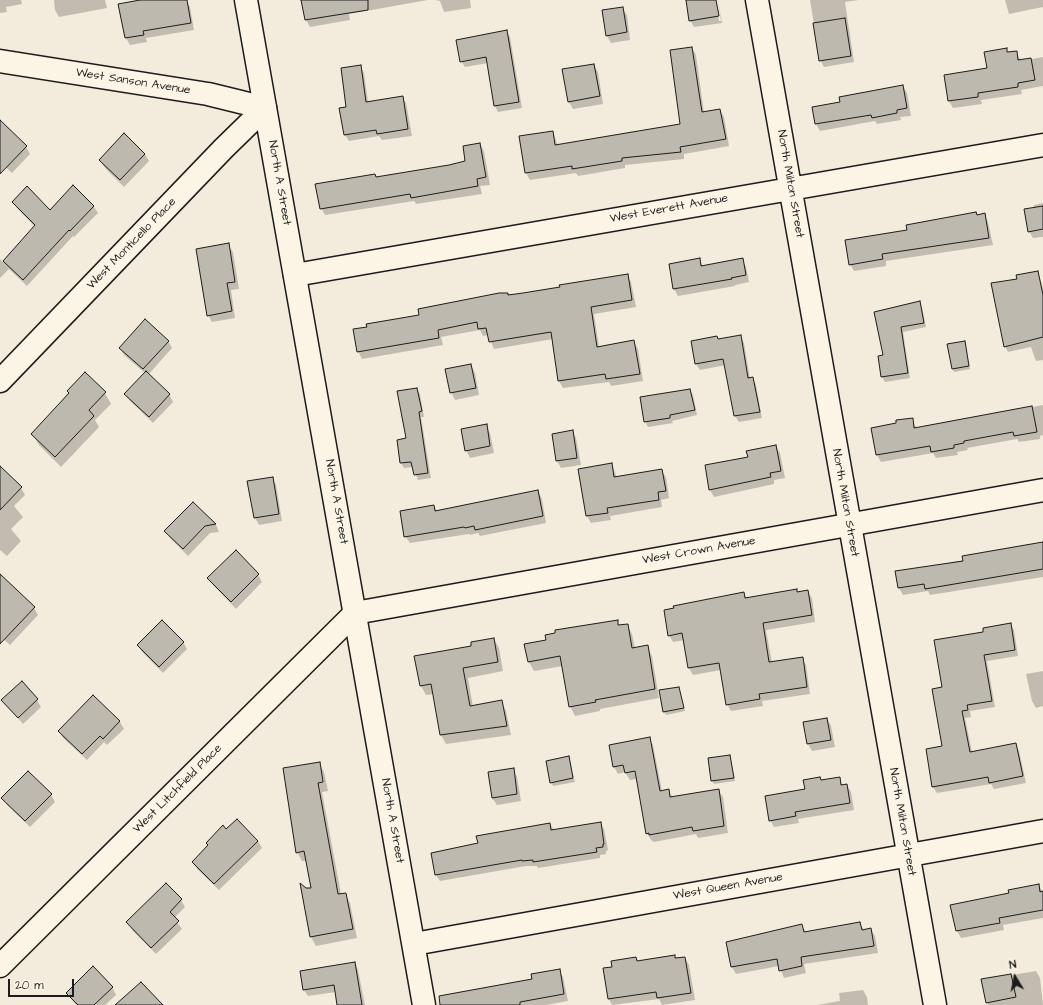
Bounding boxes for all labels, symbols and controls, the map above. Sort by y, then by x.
street label: West Sanson Avenue [75,66,191,98]
street label: North Milton Street [773,129,807,239]
street label: North A Street [264,139,294,227]
street label: West Everett Avenue [609,192,729,226]
street label: West Monticello Place [84,195,180,293]
street label: North Milton Street [828,448,862,558]
street label: North A Street [321,458,351,546]
street label: West Crown Avenue [641,534,757,568]
street label: West Litchfield Place [130,741,226,837]
street label: North Milton Street [885,767,919,877]
street label: North A Street [377,777,407,865]
street label: West Queen Avenue [672,870,784,904]
north arrow [995,957,1035,997]
text: N [1008,957,1018,973]
scale bar [10,971,76,997]
text: 20 m [15,977,44,994]

